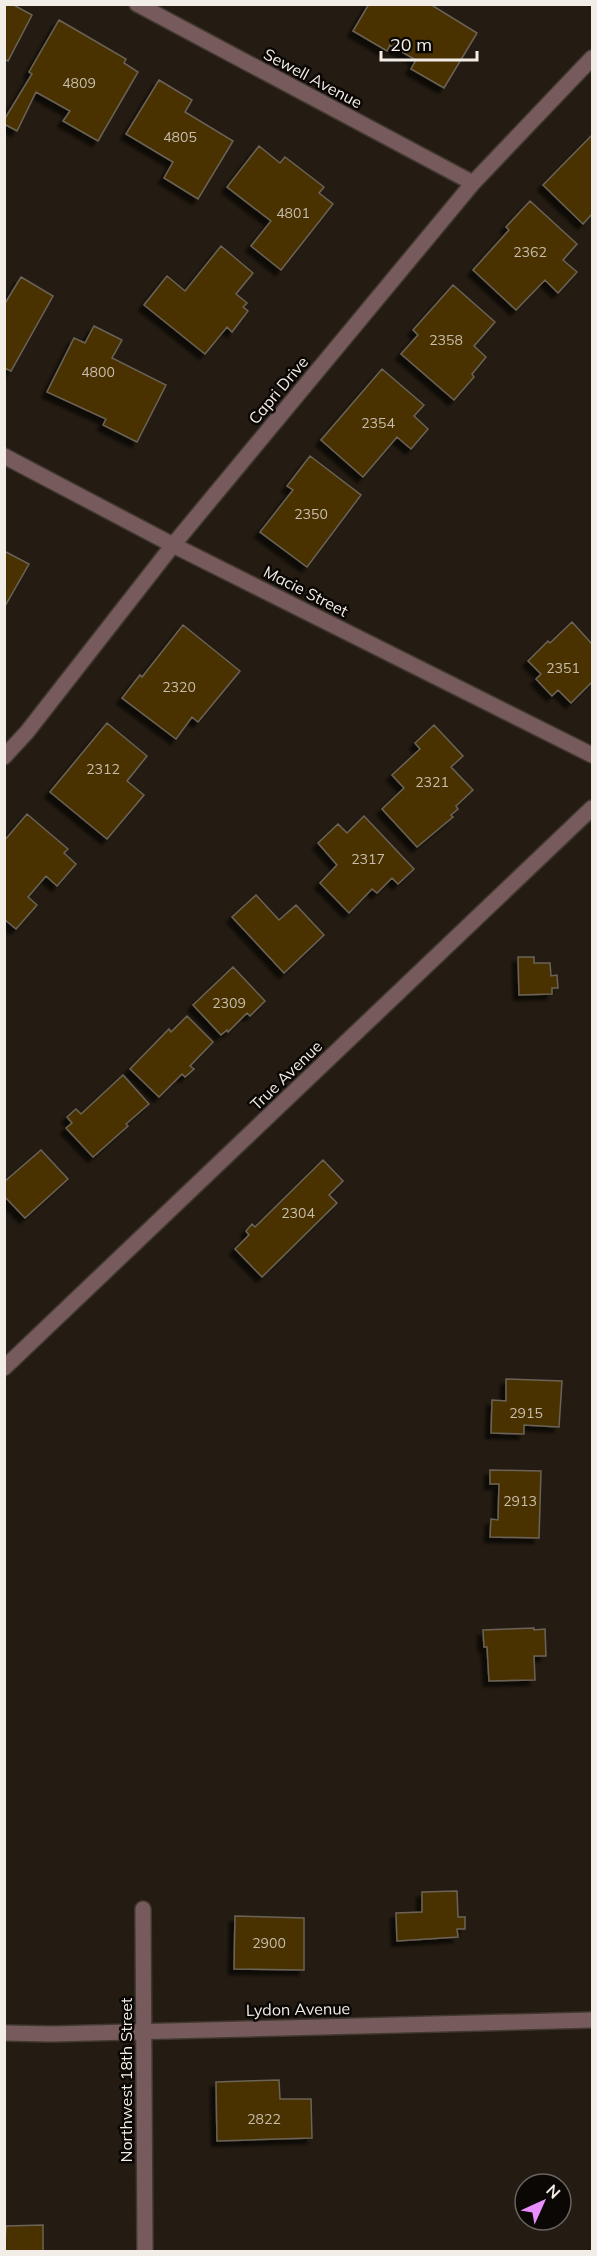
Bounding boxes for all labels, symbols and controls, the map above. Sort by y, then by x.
scale bar [381,24,477,62]
text: 20 m [390,33,432,56]
street label: Sewell Avenue [260,44,366,112]
house number: 4809 [62,74,96,92]
house number: 4805 [163,128,197,146]
house number: 4801 [276,204,310,222]
house number: 2362 [513,243,547,261]
house number: 2358 [429,331,463,349]
street label: Capri Drive [244,352,312,428]
house number: 4800 [81,363,115,381]
house number: 2354 [361,414,395,432]
house number: 2350 [294,505,328,523]
street label: Macie Street [260,561,352,621]
house number: 2351 [546,659,580,677]
house number: 2320 [162,678,196,696]
house number: 2312 [86,760,120,778]
house number: 2321 [415,773,449,791]
house number: 2317 [351,850,385,868]
house number: 2309 [212,994,246,1012]
street label: True Avenue [246,1036,326,1114]
house number: 2304 [281,1204,315,1222]
house number: 2915 [509,1404,543,1422]
house number: 2913 [503,1492,537,1510]
house number: 2900 [252,1934,286,1952]
street label: Northwest 18th Street [116,1997,136,2162]
street label: Lydon Avenue [246,1998,350,2020]
house number: 2822 [247,2110,281,2128]
north arrow [513,2172,573,2232]
text: N [542,2180,565,2203]

